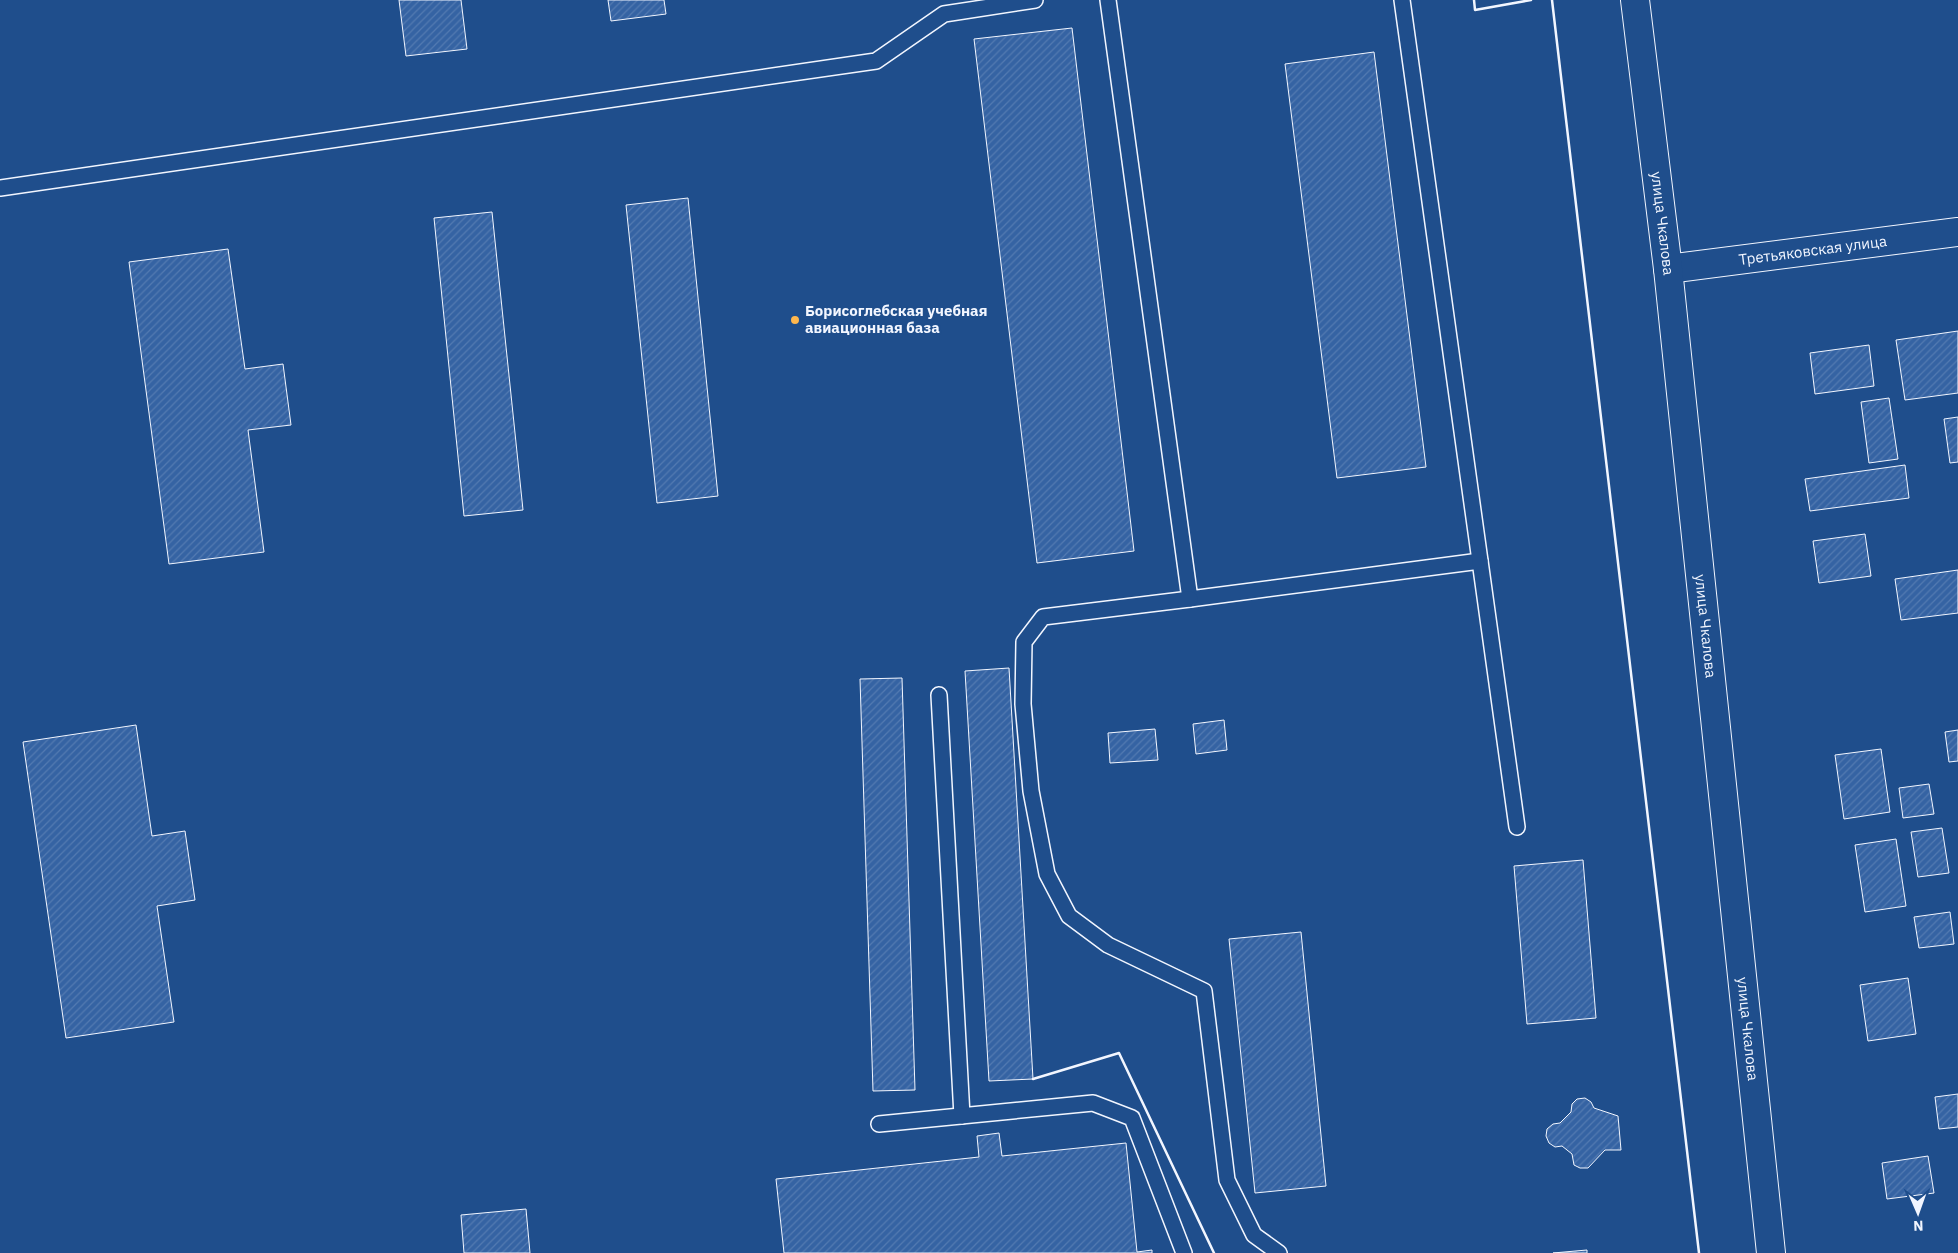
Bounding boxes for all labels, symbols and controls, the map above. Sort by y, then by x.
street label: улица Чкалова [1647,170,1679,276]
street label: Третьяковская улица [1738,231,1888,269]
place label: Борисоглебская учебная авиационная база [805,301,987,337]
marker: Борисоглебская учебная авиационная база [789,314,801,326]
street label: улица Чкалова [1691,573,1721,679]
street label: улица Чкалова [1733,976,1763,1082]
north arrow [1893,1188,1943,1238]
text: N [1913,1217,1924,1235]

